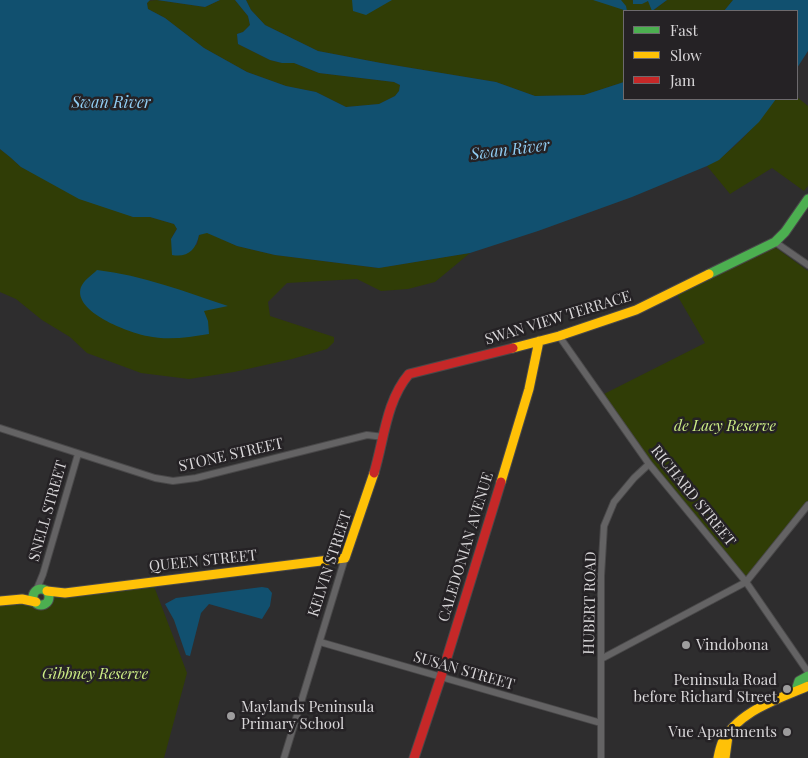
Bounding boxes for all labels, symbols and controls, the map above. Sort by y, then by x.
legend [623,10,798,100]
text: Fast [670,20,698,40]
text: Slow [670,45,702,65]
text: Jam [670,70,695,90]
water label: Swan River [71,93,151,113]
water label: Swan River [470,136,550,164]
street label: SWAN VIEW TERRACE [483,287,633,349]
park label: de Lacy Reserve [674,417,776,435]
street label: STONE STREET [177,434,285,476]
street label: RICHARD STREET [647,442,739,550]
street label: SNELL STREET [25,459,71,563]
street label: CALEDONIAN AVENUE [435,470,497,624]
street label: KELVIN STREET [304,509,356,619]
street label: QUEEN STREET [148,546,258,576]
street label: HUBERT ROAD [580,551,600,655]
place label: Vindobona [696,636,768,654]
marker: Vindobona [680,639,692,651]
street label: SUSAN STREET [411,648,517,694]
park label: Gibbney Reserve [42,665,148,683]
place label: Peninsula Road before Richard Street [634,671,777,706]
marker: Peninsula Road before Richard Street [781,683,793,695]
place label: Maylands Peninsula Primary School [241,698,374,733]
marker: Maylands Peninsula Primary School [225,710,237,722]
place label: Vue Apartments [668,723,777,741]
marker: Vue Apartments [781,726,793,738]

